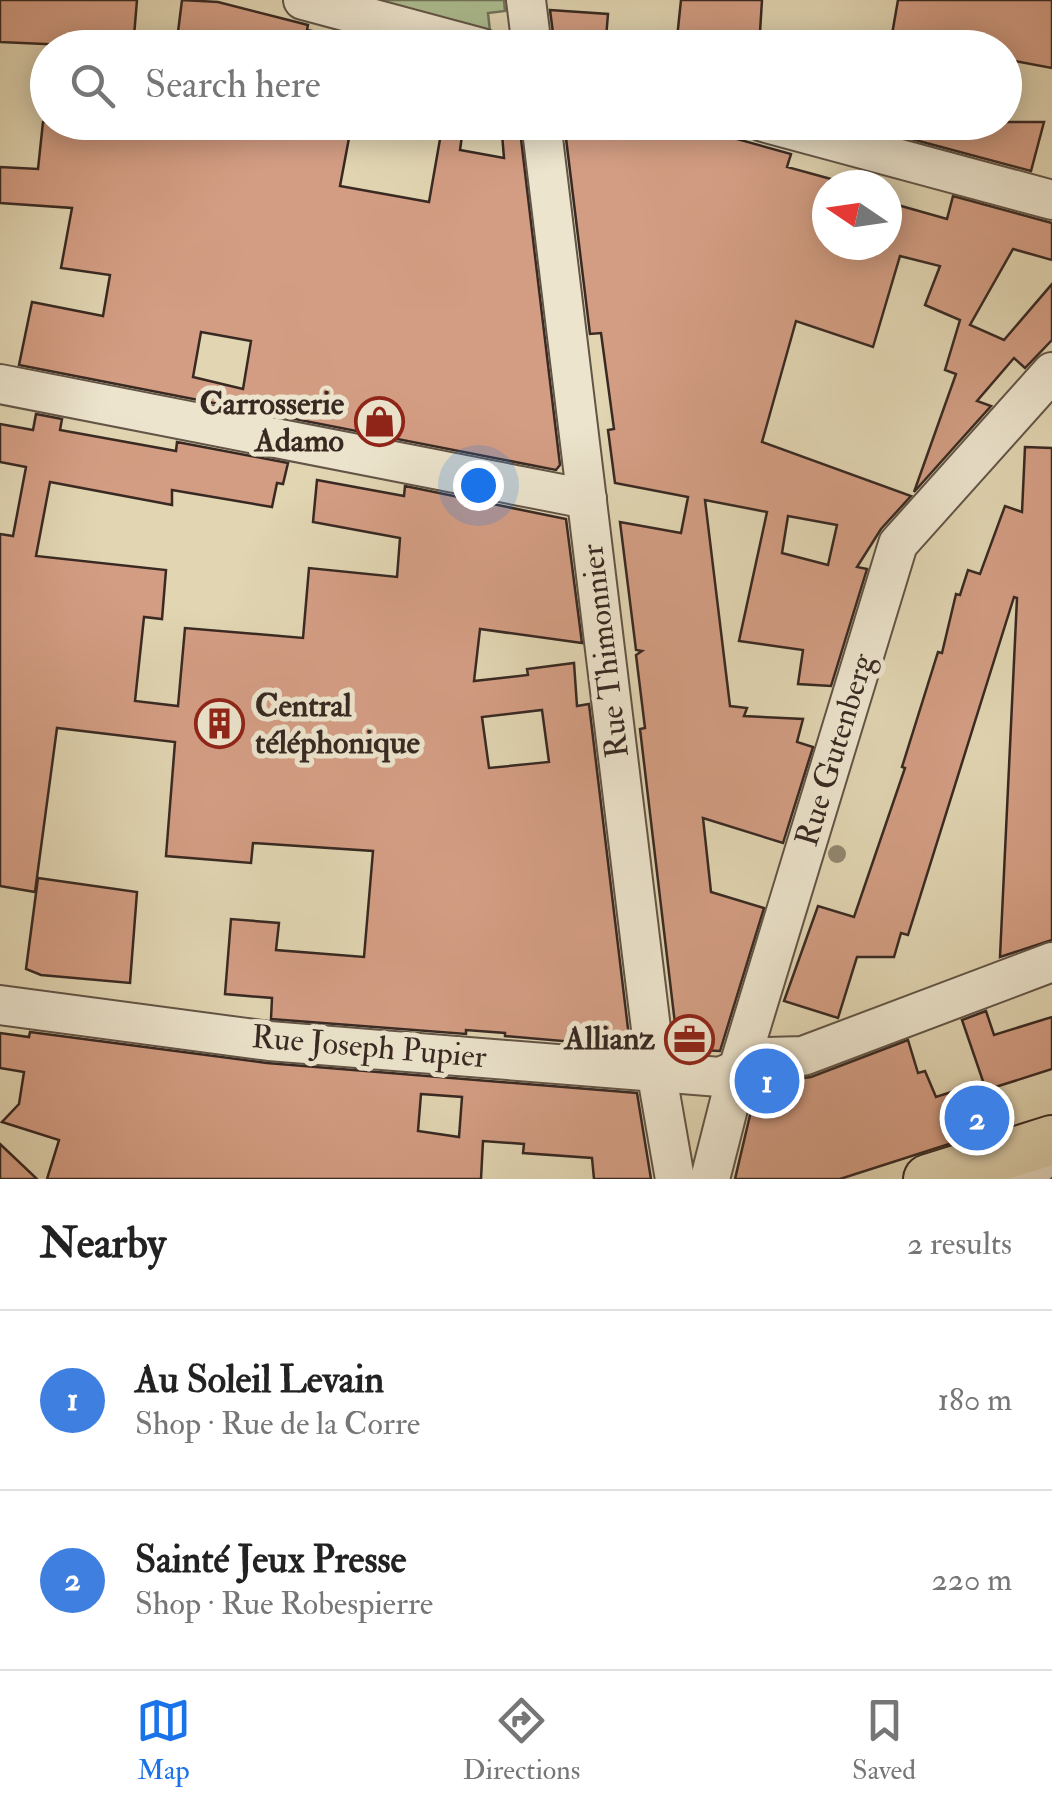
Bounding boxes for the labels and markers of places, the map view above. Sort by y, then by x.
place label: Carrosserie Adamo [199,384,345,461]
shop icon: Carrosserie Adamo [353,396,405,448]
place label: Central téléphonique [255,686,420,763]
building icon: Central téléphonique [194,698,246,750]
office icon: Allianz [664,1013,716,1065]
place label: Allianz [563,1019,656,1059]
pin: 1 [734,1044,800,1118]
pin: 2 [944,1080,1010,1156]

